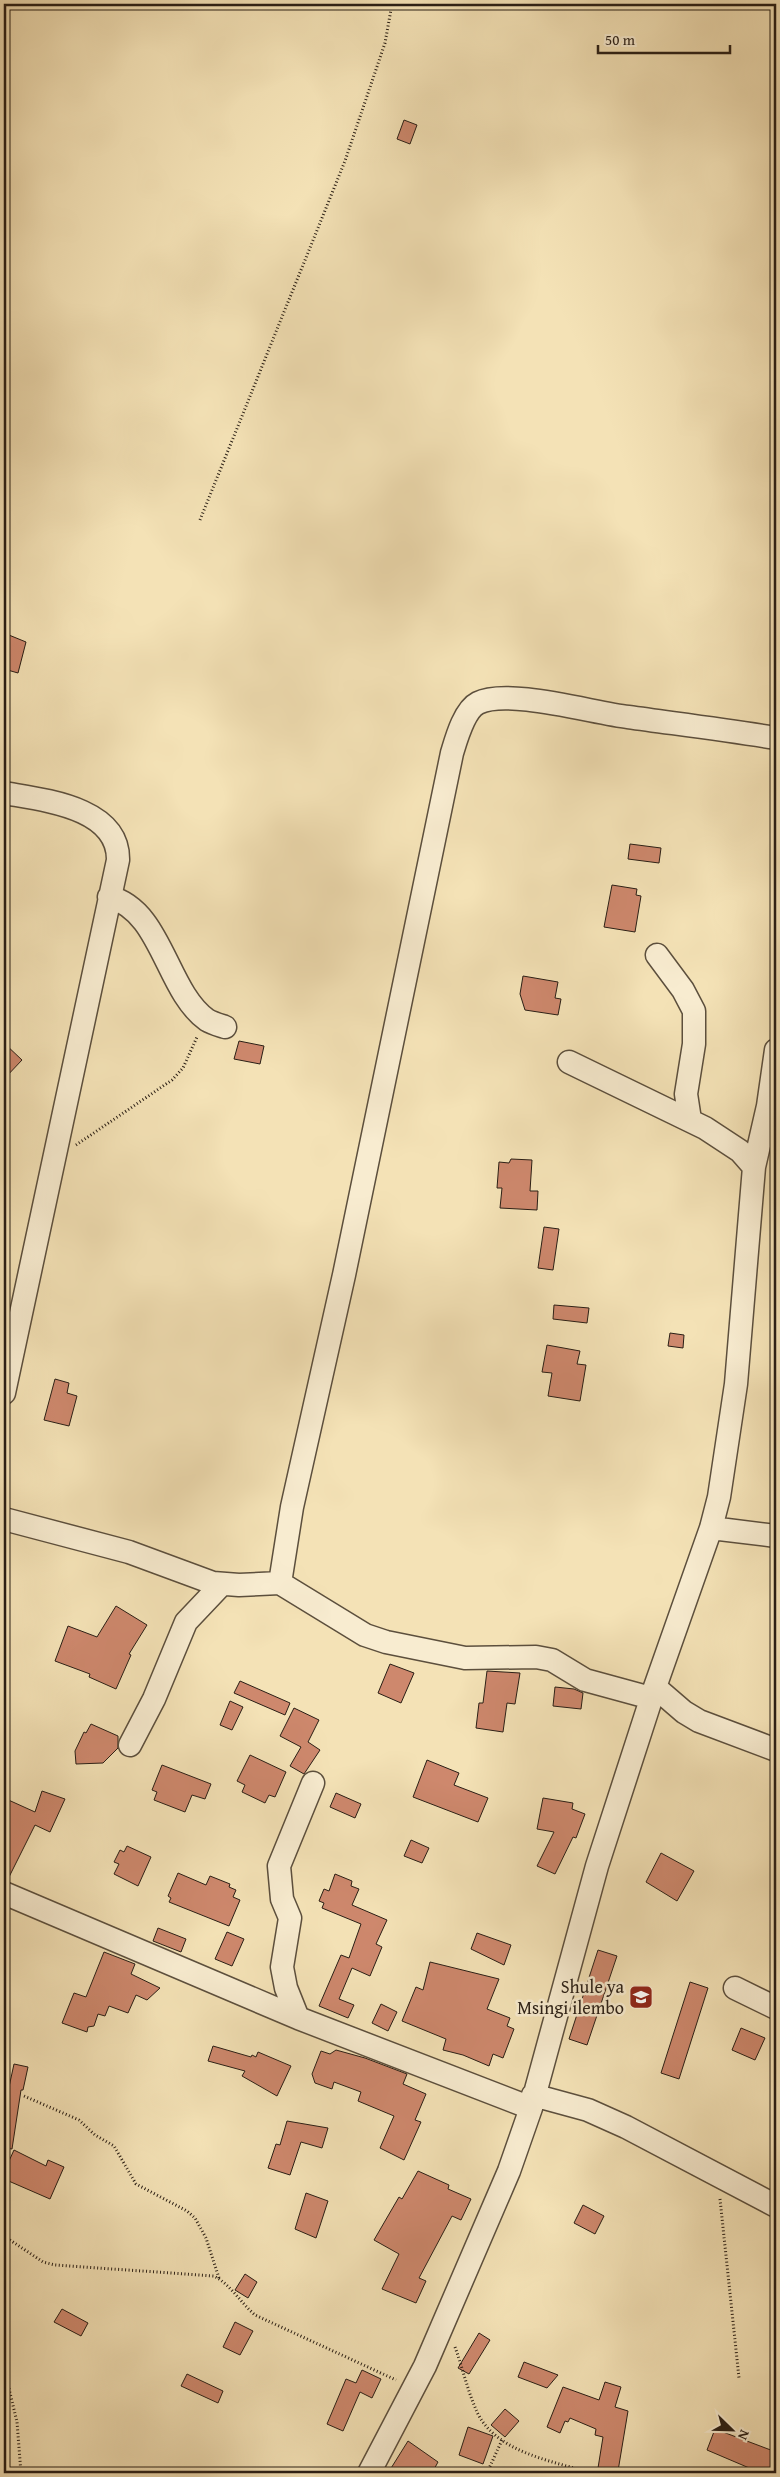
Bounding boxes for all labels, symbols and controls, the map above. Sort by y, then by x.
scale bar [598,22,730,54]
text: 50 m [605,29,636,50]
place label: Shule ya Msingi ilembo [517,1973,624,2021]
school or university icon: Shule ya Msingi ilembo [628,1984,654,2010]
north arrow [708,2404,758,2454]
text: N [733,2427,755,2444]

